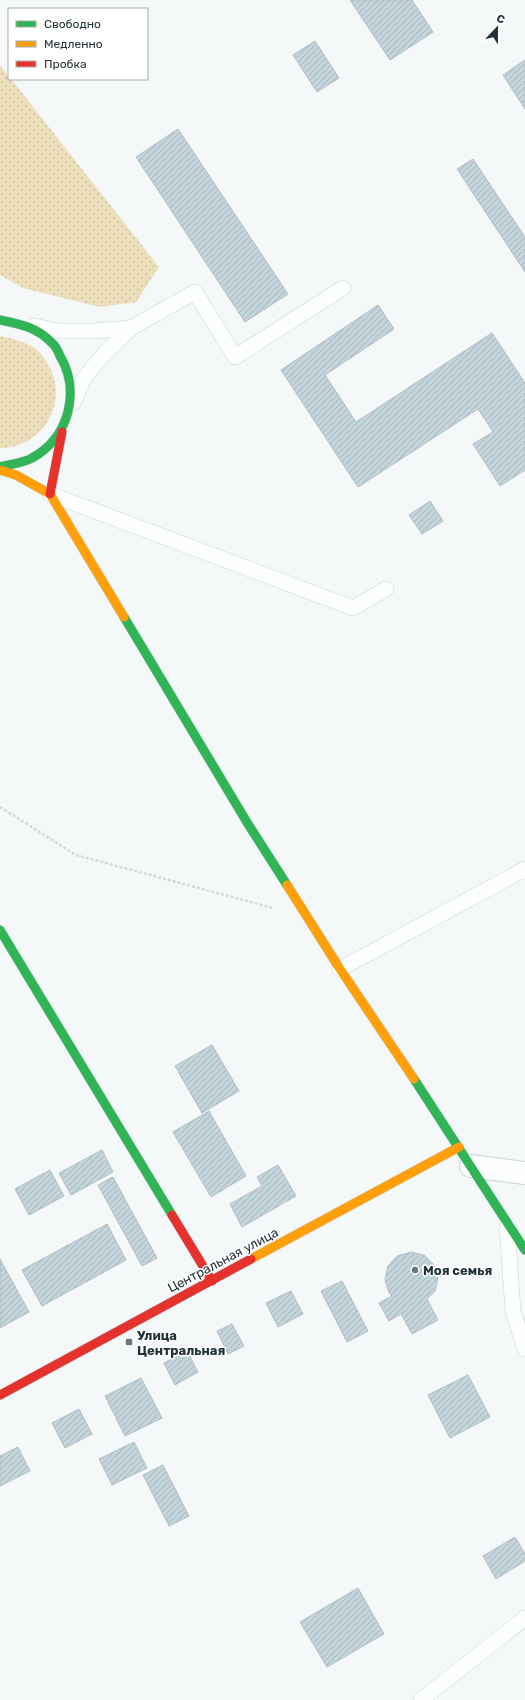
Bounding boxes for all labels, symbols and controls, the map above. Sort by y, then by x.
legend [8,8,148,80]
north arrow [477,8,517,48]
text: С [495,12,507,27]
text: Свободно [44,17,101,31]
text: Медленно [44,37,103,51]
text: Пробка [44,57,87,71]
street label: Центральная улица [165,1224,281,1296]
place label: Моя семья [423,1263,492,1278]
marker: Моя семья [410,1265,420,1275]
place label: Улица Центральная [137,1328,225,1358]
marker: Улица Центральная [124,1337,134,1347]

